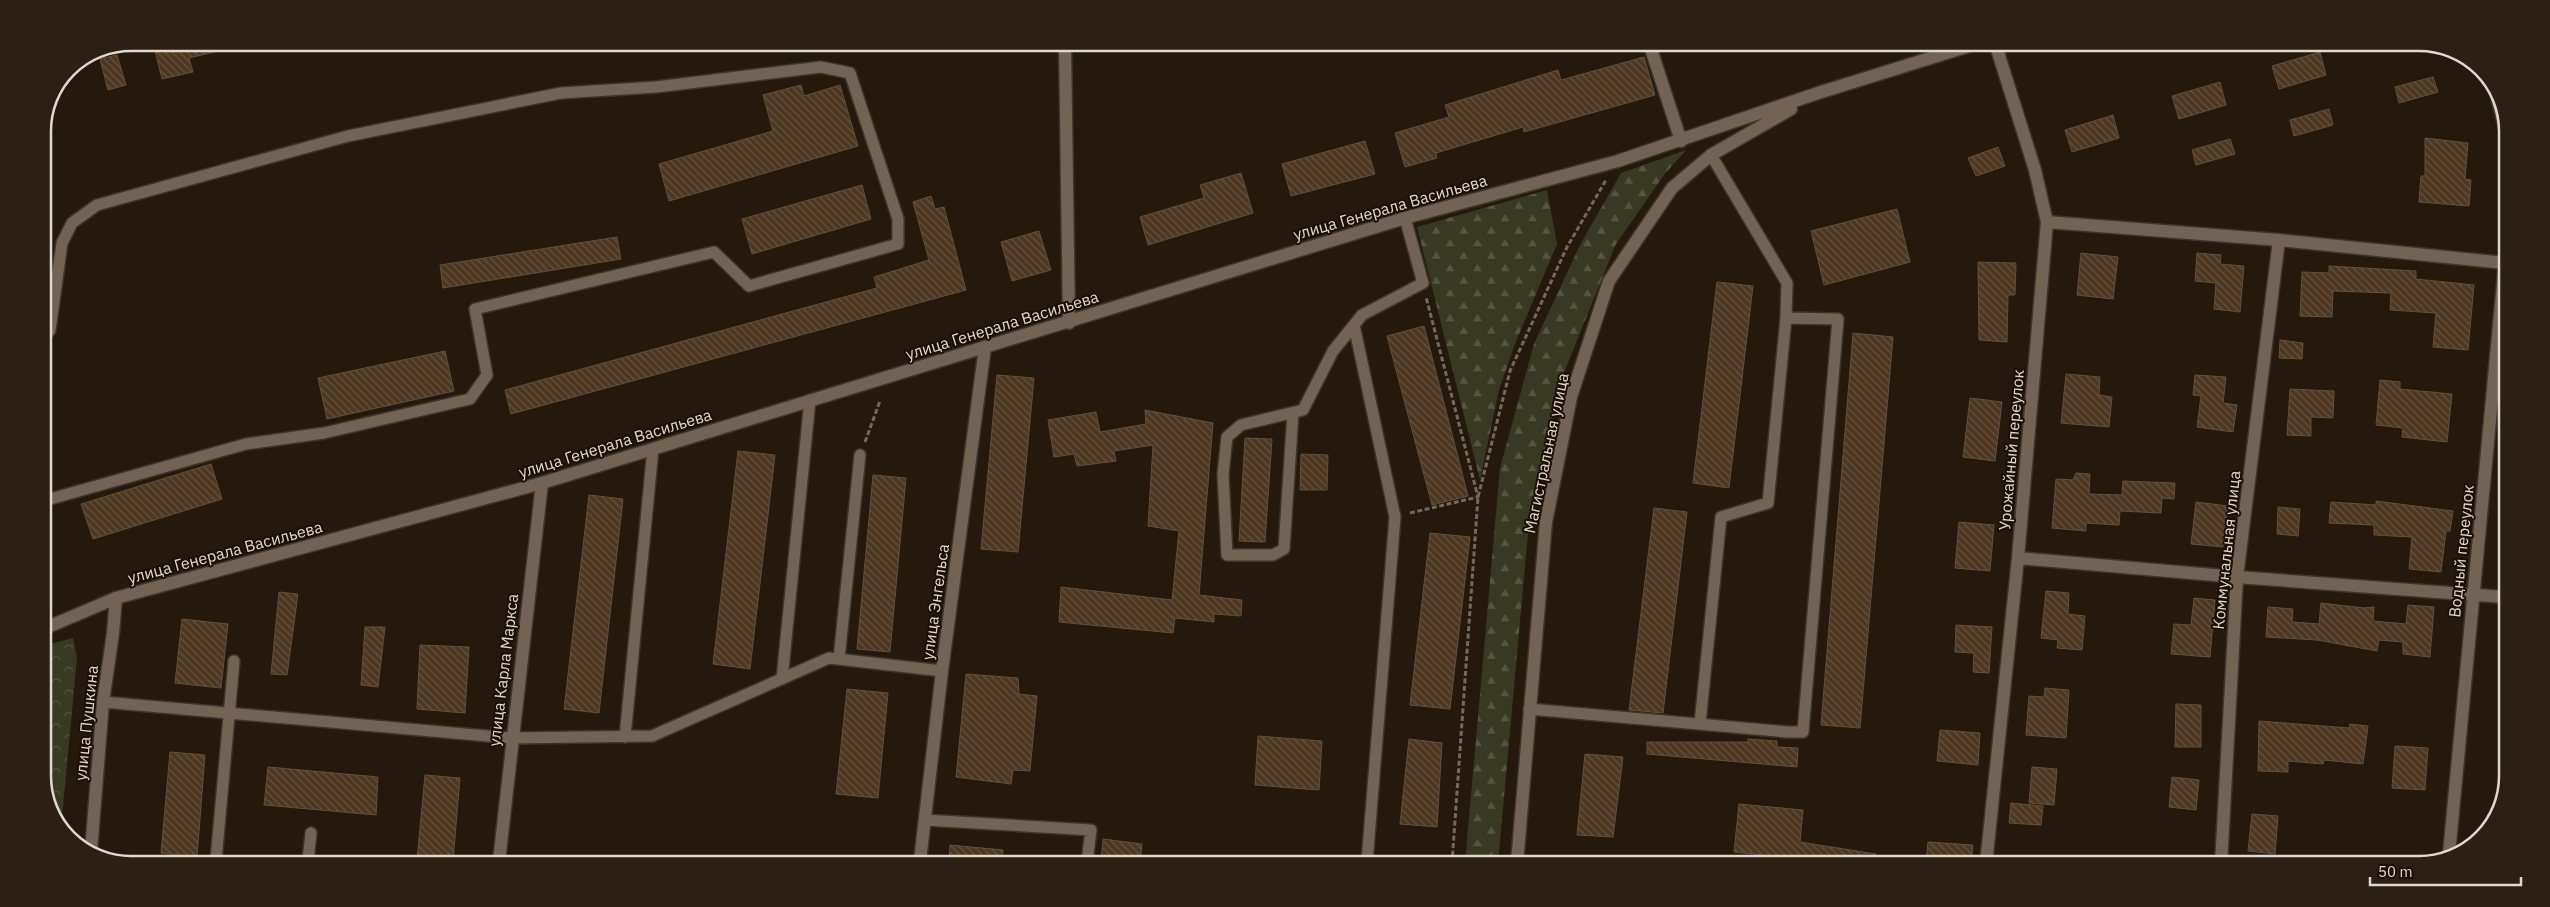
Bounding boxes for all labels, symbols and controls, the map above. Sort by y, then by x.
street label: улица Генерала Васильева [1291,170,1490,244]
street label: улица Генерала Васильева [903,286,1101,364]
street label: Урожайный переулок [1994,368,2028,531]
street label: Магистральная улица [1519,371,1573,535]
street label: улица Генерала Васильева [516,404,714,482]
street label: Коммунальная улица [2208,469,2244,630]
street label: Водный переулок [2444,483,2478,618]
street label: улица Генерала Васильева [125,516,325,588]
street label: улица Энгельса [917,542,953,661]
street label: улица Карла Маркса [484,592,522,748]
street label: улица Пушкина [70,664,102,782]
scale bar [2370,854,2521,886]
text: 50 m [2378,862,2413,881]

